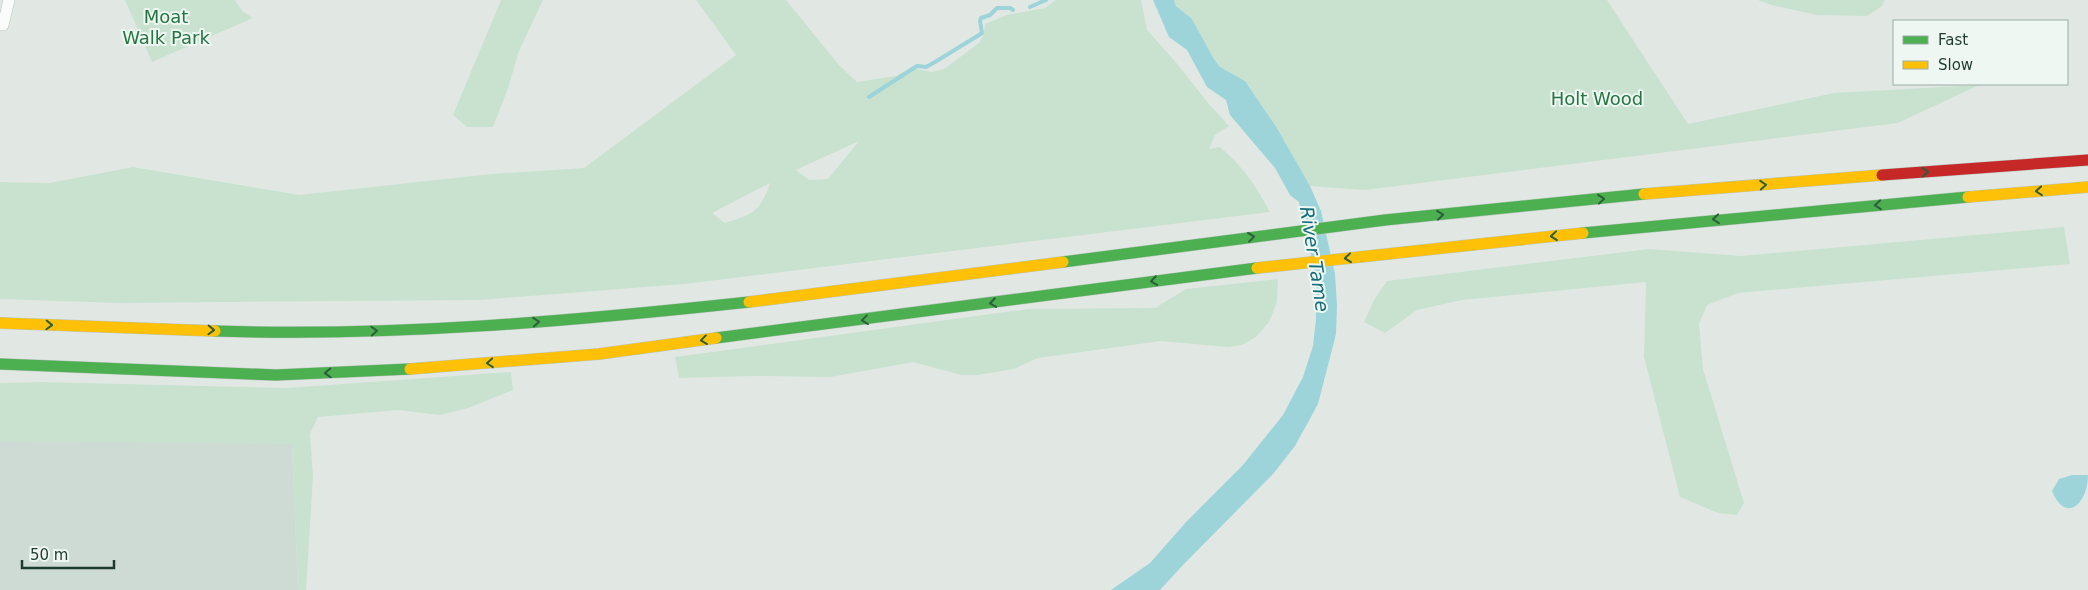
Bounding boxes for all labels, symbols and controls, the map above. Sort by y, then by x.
park label: Moat Walk Park [122,6,210,48]
legend [1893,20,2068,85]
text: Fast [1938,31,1968,49]
text: Slow [1938,56,1973,74]
park label: Holt Wood [1551,88,1643,109]
one-way arrow [1922,167,1930,178]
one-way arrow [1760,179,1768,190]
one-way arrow [2035,185,2043,196]
one-way arrow [1598,194,1606,205]
one-way arrow [1873,199,1881,210]
water label: River Tame [1296,205,1334,313]
one-way arrow [1436,210,1444,221]
one-way arrow [1711,213,1719,224]
one-way arrow [1550,230,1558,241]
one-way arrow [1248,232,1256,243]
one-way arrow [1344,252,1352,263]
one-way arrow [1150,275,1158,286]
one-way arrow [989,297,997,308]
one-way arrow [861,314,869,325]
one-way arrow [532,316,540,327]
one-way arrow [45,320,53,330]
one-way arrow [207,325,215,336]
one-way arrow [370,326,378,336]
one-way arrow [700,335,708,345]
one-way arrow [486,357,494,368]
one-way arrow [324,367,332,378]
scale bar [22,538,115,570]
text: 50 m [30,546,68,564]

